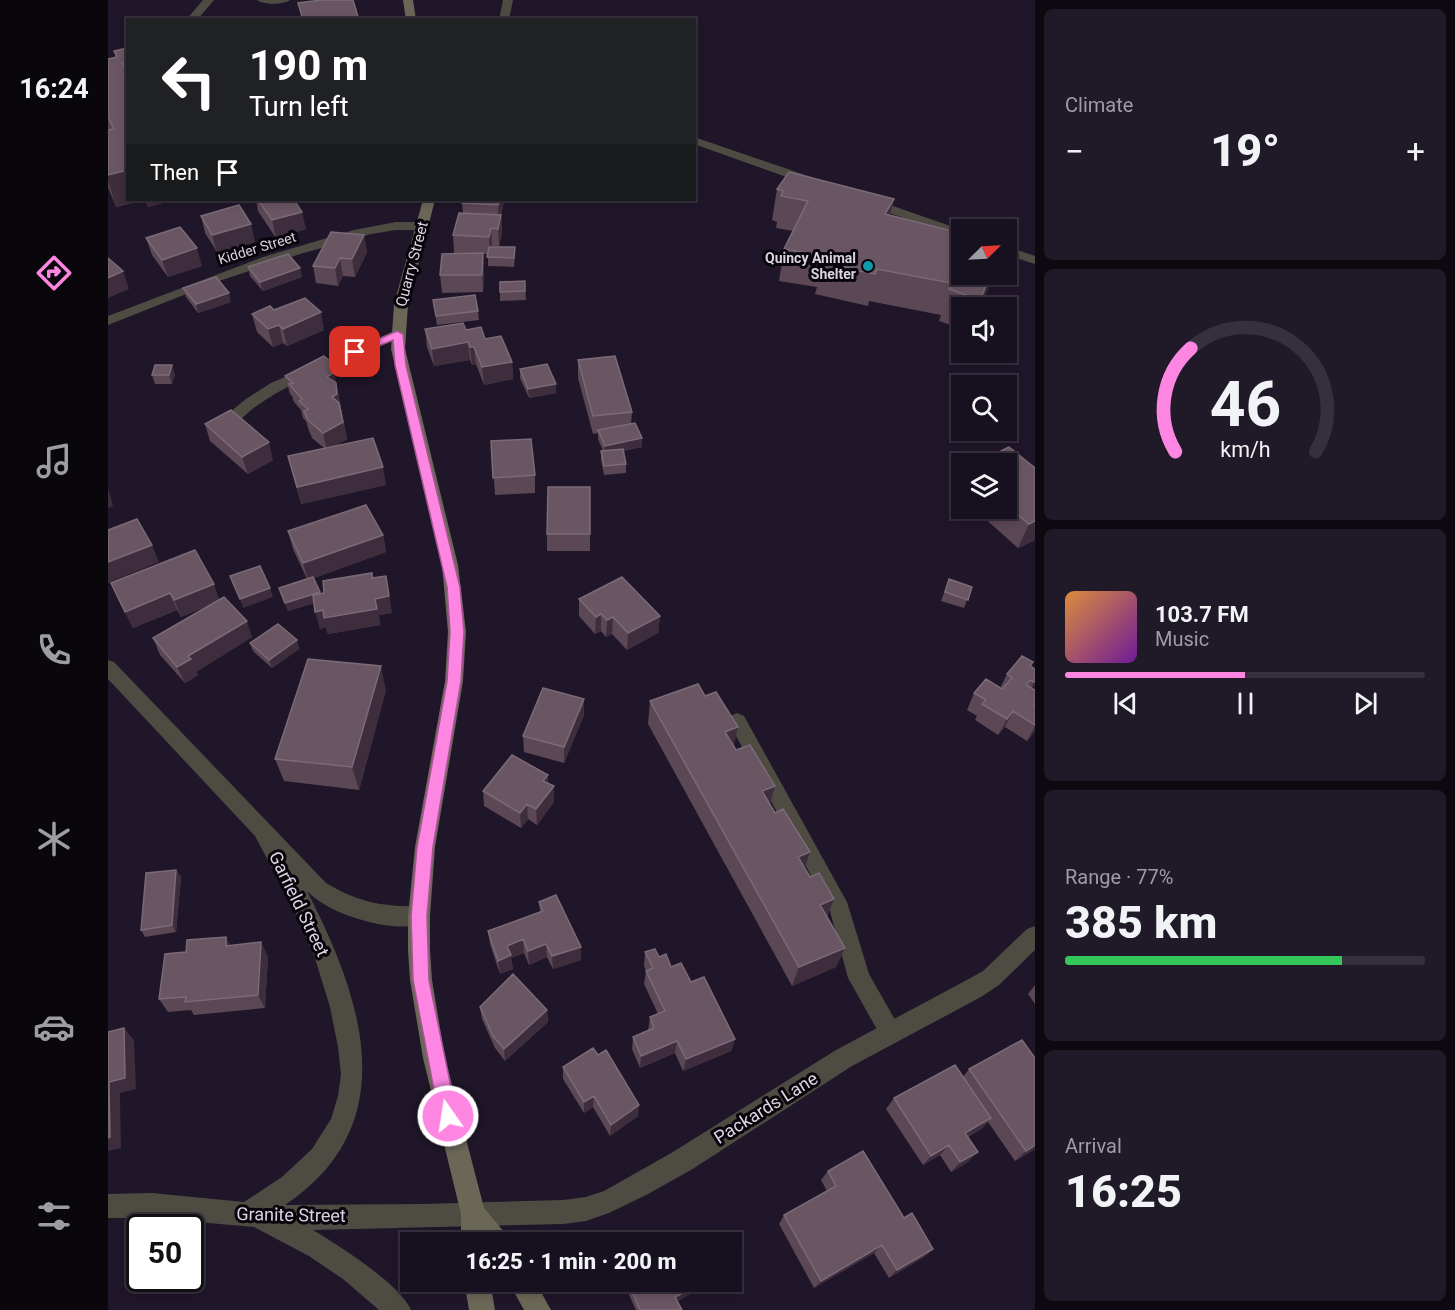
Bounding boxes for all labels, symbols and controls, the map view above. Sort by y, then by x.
text: 190 m [249,41,368,90]
icon: left [150,42,228,120]
text: 16:24 [19,73,89,105]
text: Turn left [249,91,349,123]
text: Climate [1065,93,1133,117]
text: 19° [1210,124,1280,177]
text: − [1065,132,1084,171]
text: + [1406,132,1425,171]
icon: arrive [211,156,244,189]
text: Then [150,160,199,185]
street label: Quarry Street [392,219,432,309]
north arrow [951,219,1017,285]
map controls [951,219,1017,519]
street label: Kidder Street [216,228,298,267]
place label: Quincy Animal Shelter [765,250,856,282]
icon: directions [33,252,75,294]
marker: Quincy Animal Shelter [861,259,875,273]
button: sound [951,297,1017,363]
pin [329,326,380,377]
icon: arrive [338,335,371,368]
text: 46 [1209,368,1281,441]
button: search [951,375,1017,441]
text: km/h [1220,437,1270,462]
icon: music [33,440,75,482]
button: layers [951,453,1017,519]
text: 103.7 FM [1155,602,1249,627]
text: Music [1155,627,1209,651]
icon: phone [33,629,75,671]
icon: previous [1109,687,1142,720]
icon: pause [1229,687,1262,720]
icon: next [1349,687,1382,720]
icon: climate [33,818,75,860]
street label: Garfield Street [265,848,334,960]
text: Range · 77% [1065,865,1173,889]
text: 385 km [1065,896,1217,949]
icon: car [33,1006,75,1048]
street label: Packards Lane [710,1067,821,1148]
position arrow [416,1084,480,1148]
text: Arrival [1065,1134,1122,1158]
text: 16:25 [1065,1165,1182,1218]
icon: filters [33,1195,75,1237]
street label: Granite Street [236,1203,346,1226]
speed limit sign: 50 [126,1214,204,1292]
text: 16:25 · 1 min · 200 m [466,1249,676,1274]

